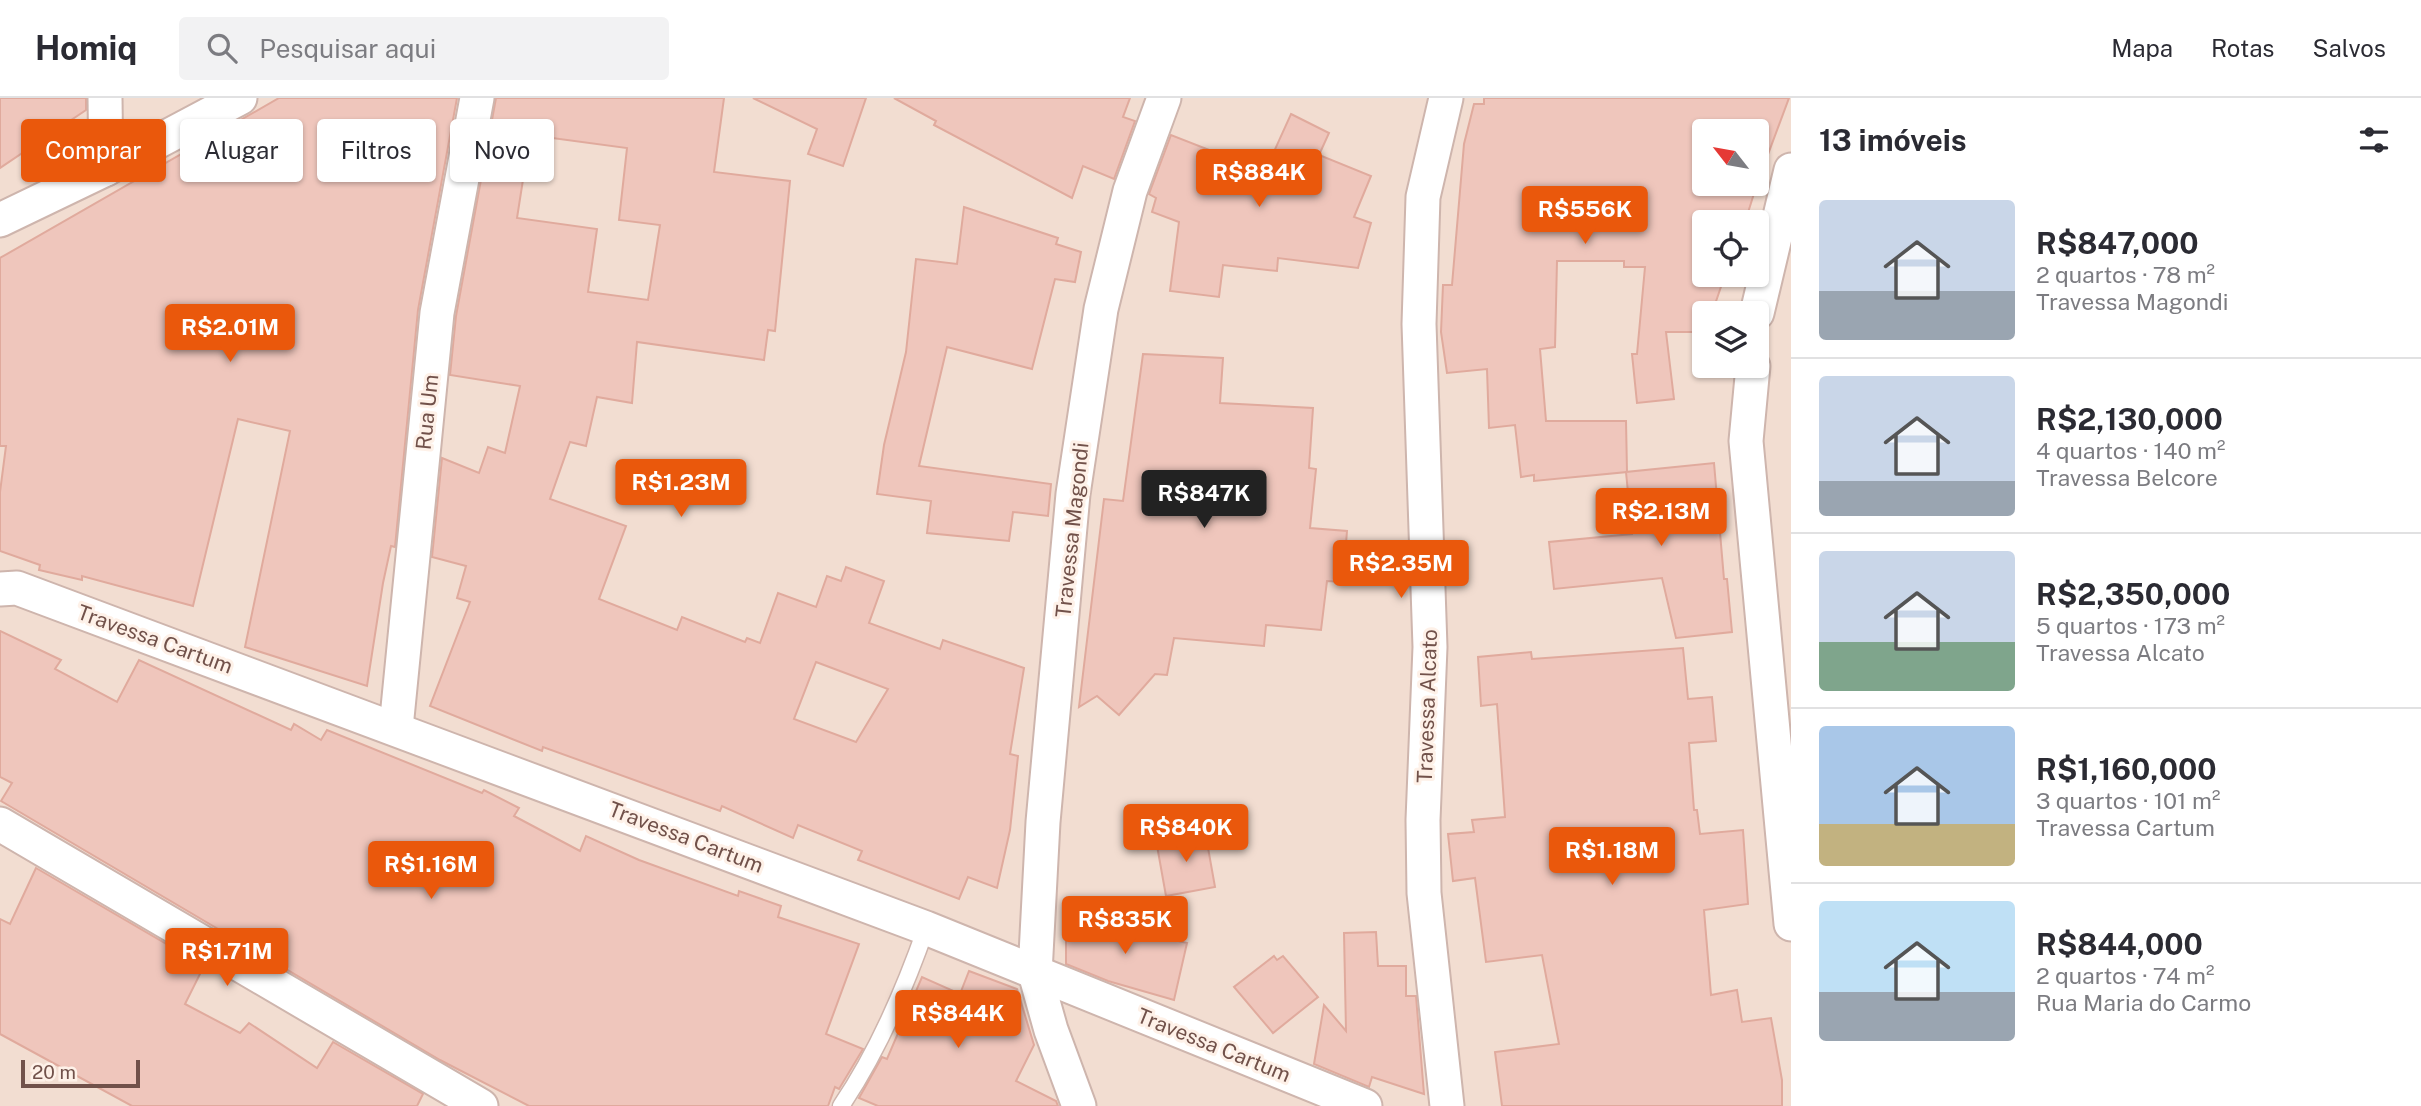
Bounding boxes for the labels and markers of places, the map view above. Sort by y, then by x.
pin: R$884K [1202,150,1316,209]
pin: R$556K [1528,186,1642,246]
pin: R$2.01M [165,304,295,364]
pin: R$1.23M [616,460,746,519]
pin: R$847K [1147,470,1261,530]
pin: R$2.13M [1596,489,1726,548]
pin: R$2.35M [1336,540,1466,600]
pin: R$840K [1129,804,1243,864]
pin: R$1.18M [1547,828,1677,887]
pin: R$1.16M [366,842,496,901]
pin: R$835K [1068,896,1182,956]
pin: R$1.71M [162,928,292,988]
pin: R$844K [901,990,1015,1050]

